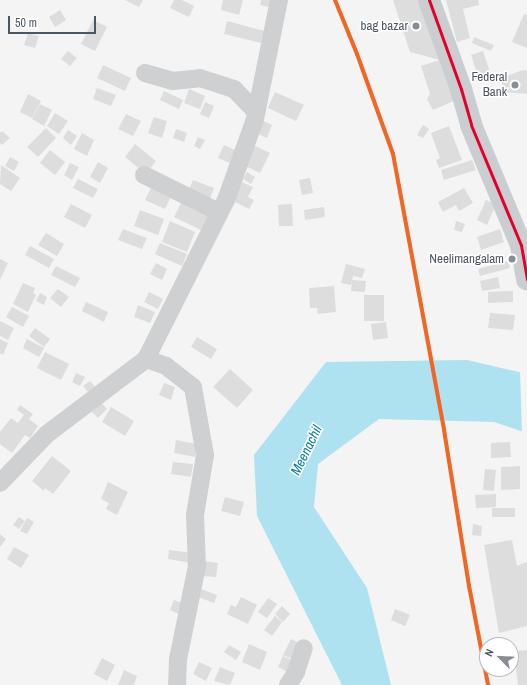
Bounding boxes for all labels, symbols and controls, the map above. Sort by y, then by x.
scale bar [10,8,98,34]
text: 50 m [15,15,37,31]
place label: bag bazar [361,18,408,34]
marker: bag bazar [411,21,421,31]
place label: Federal Bank [471,70,507,101]
marker: Federal Bank [510,80,520,90]
place label: Neelimangalam [429,251,504,267]
marker: Neelimangalam [507,254,517,264]
water label: Meenachil [287,423,325,477]
north arrow [479,637,519,677]
text: N [481,647,497,658]

